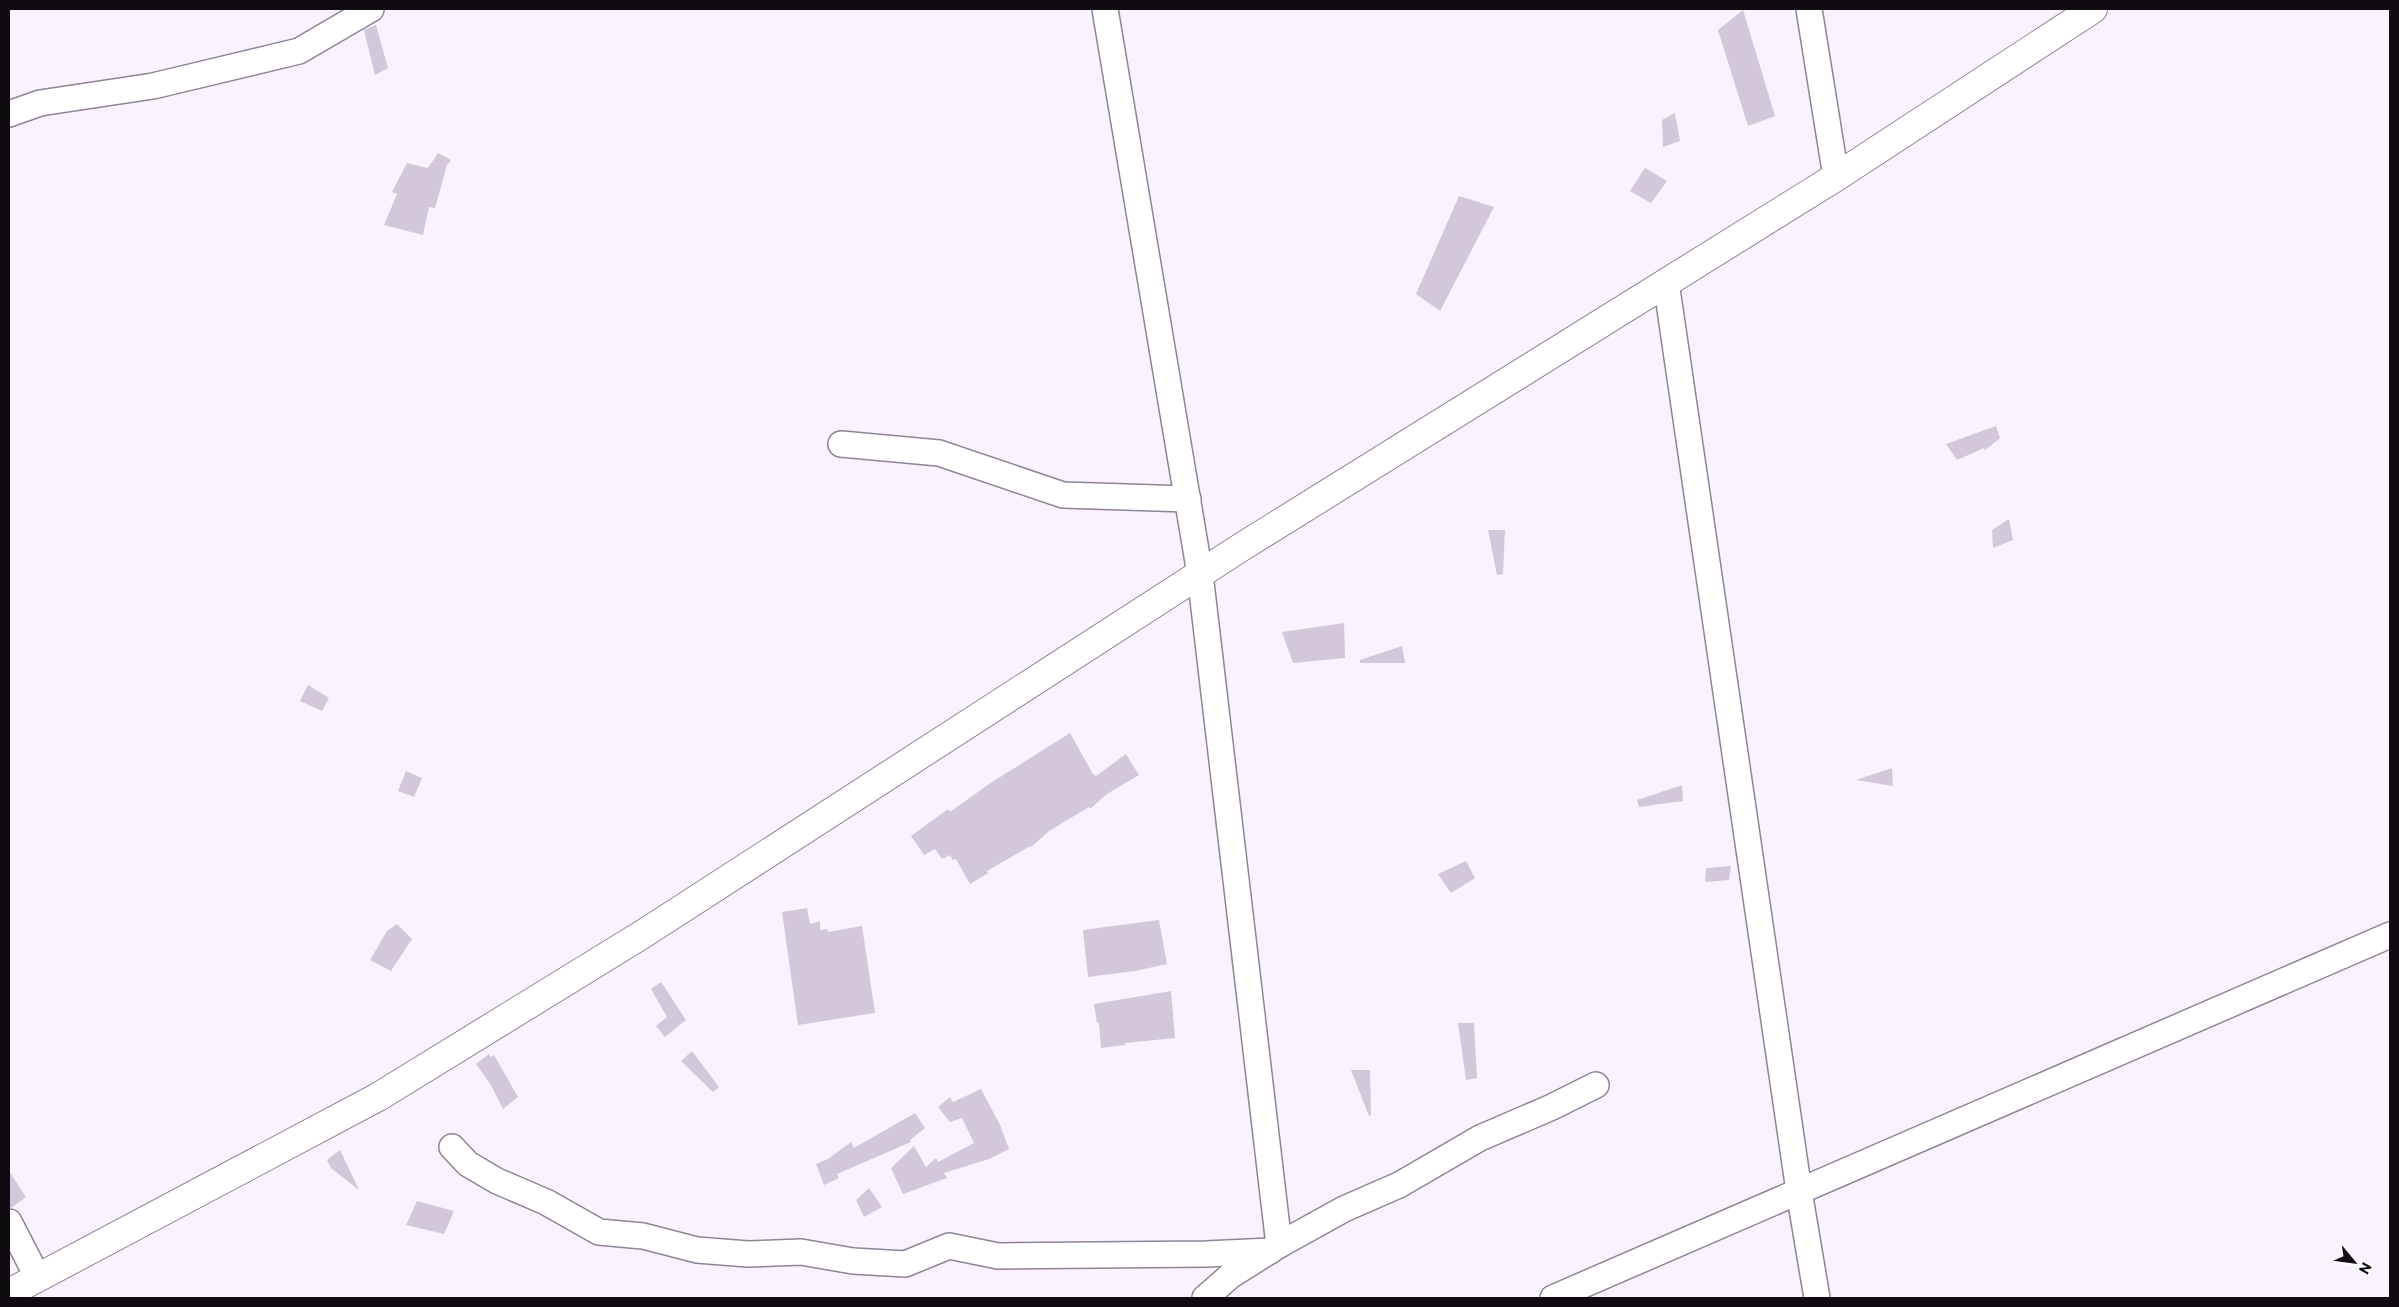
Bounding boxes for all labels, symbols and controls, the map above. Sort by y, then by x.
north arrow [2329,1237,2379,1287]
text: N [2356,1260,2376,1277]

